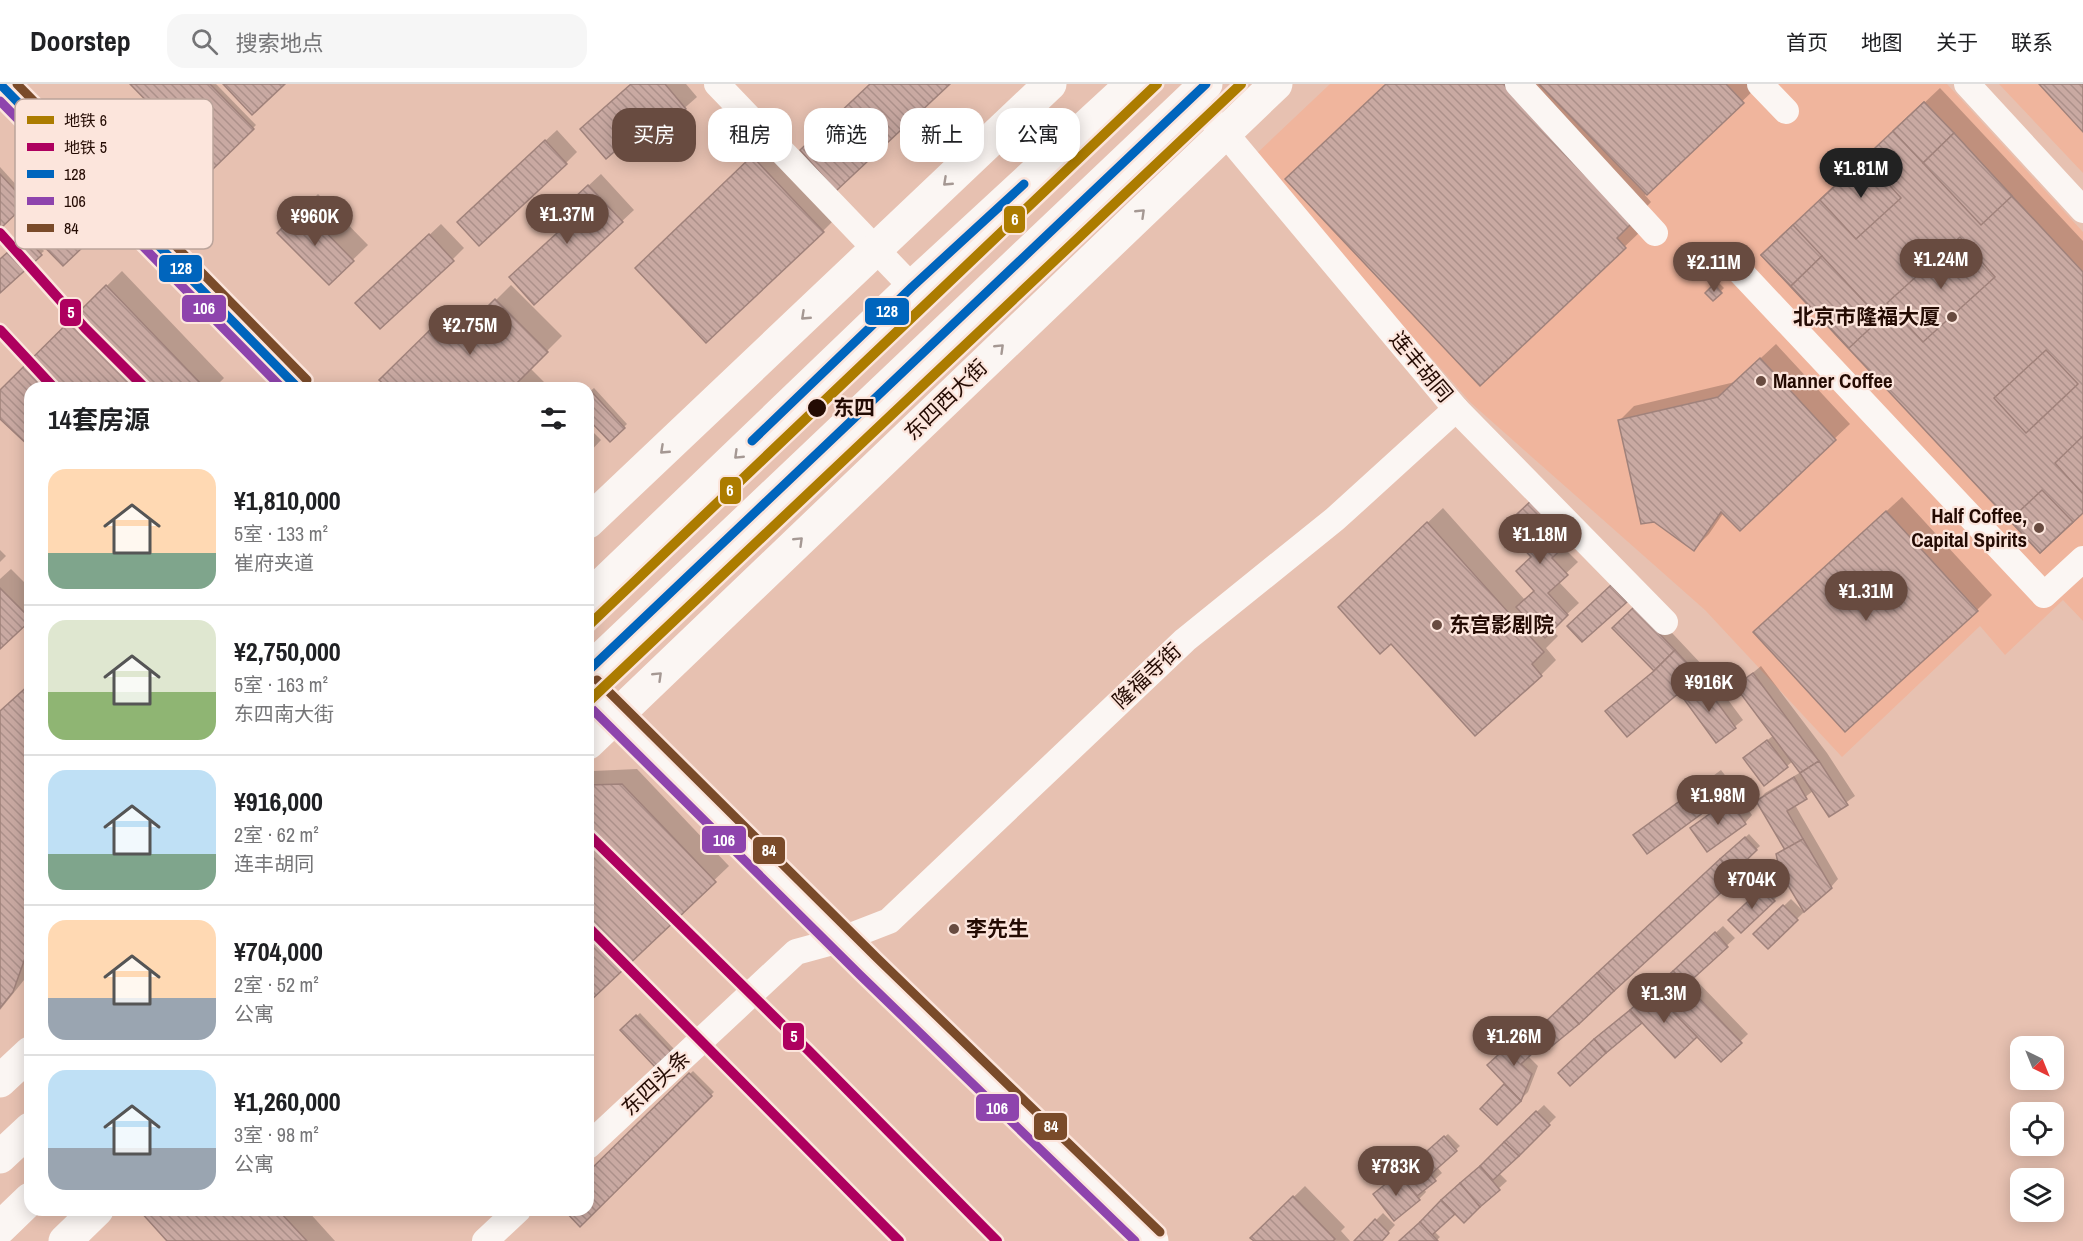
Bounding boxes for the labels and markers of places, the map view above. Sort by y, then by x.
pin: ¥1.81M [1812,148,1910,199]
pin: ¥1.37M [518,194,616,245]
pin: ¥960K [273,196,357,247]
pin: ¥1.24M [1892,239,1990,290]
pin: ¥2.11M [1665,242,1763,293]
place label: 北京市隆福大厦 [1793,302,1940,331]
pin: ¥2.75M [421,305,519,356]
marker: 北京市隆福大厦 [1945,310,1959,324]
place label: Manner Coffee [1773,366,1893,395]
marker: Manner Coffee [1754,374,1768,388]
place label: 东四 [833,393,875,422]
marker: 东四 [806,397,828,419]
place label: Half Coffee, Capital Spirits [1911,501,2027,554]
pin: ¥1.18M [1491,514,1589,565]
marker: Half Coffee, Capital Spirits [2032,521,2046,535]
pin: ¥1.31M [1817,571,1915,622]
place label: 东宫影剧院 [1449,610,1554,639]
marker: 东宫影剧院 [1430,618,1444,632]
pin: ¥916K [1667,662,1751,713]
pin: ¥1.98M [1669,775,1767,826]
pin: ¥704K [1710,859,1794,910]
place label: 李先生 [966,914,1029,943]
marker: 李先生 [947,922,961,936]
pin: ¥1.3M [1622,973,1706,1024]
pin: ¥1.26M [1465,1016,1563,1067]
pin: ¥783K [1354,1146,1438,1197]

